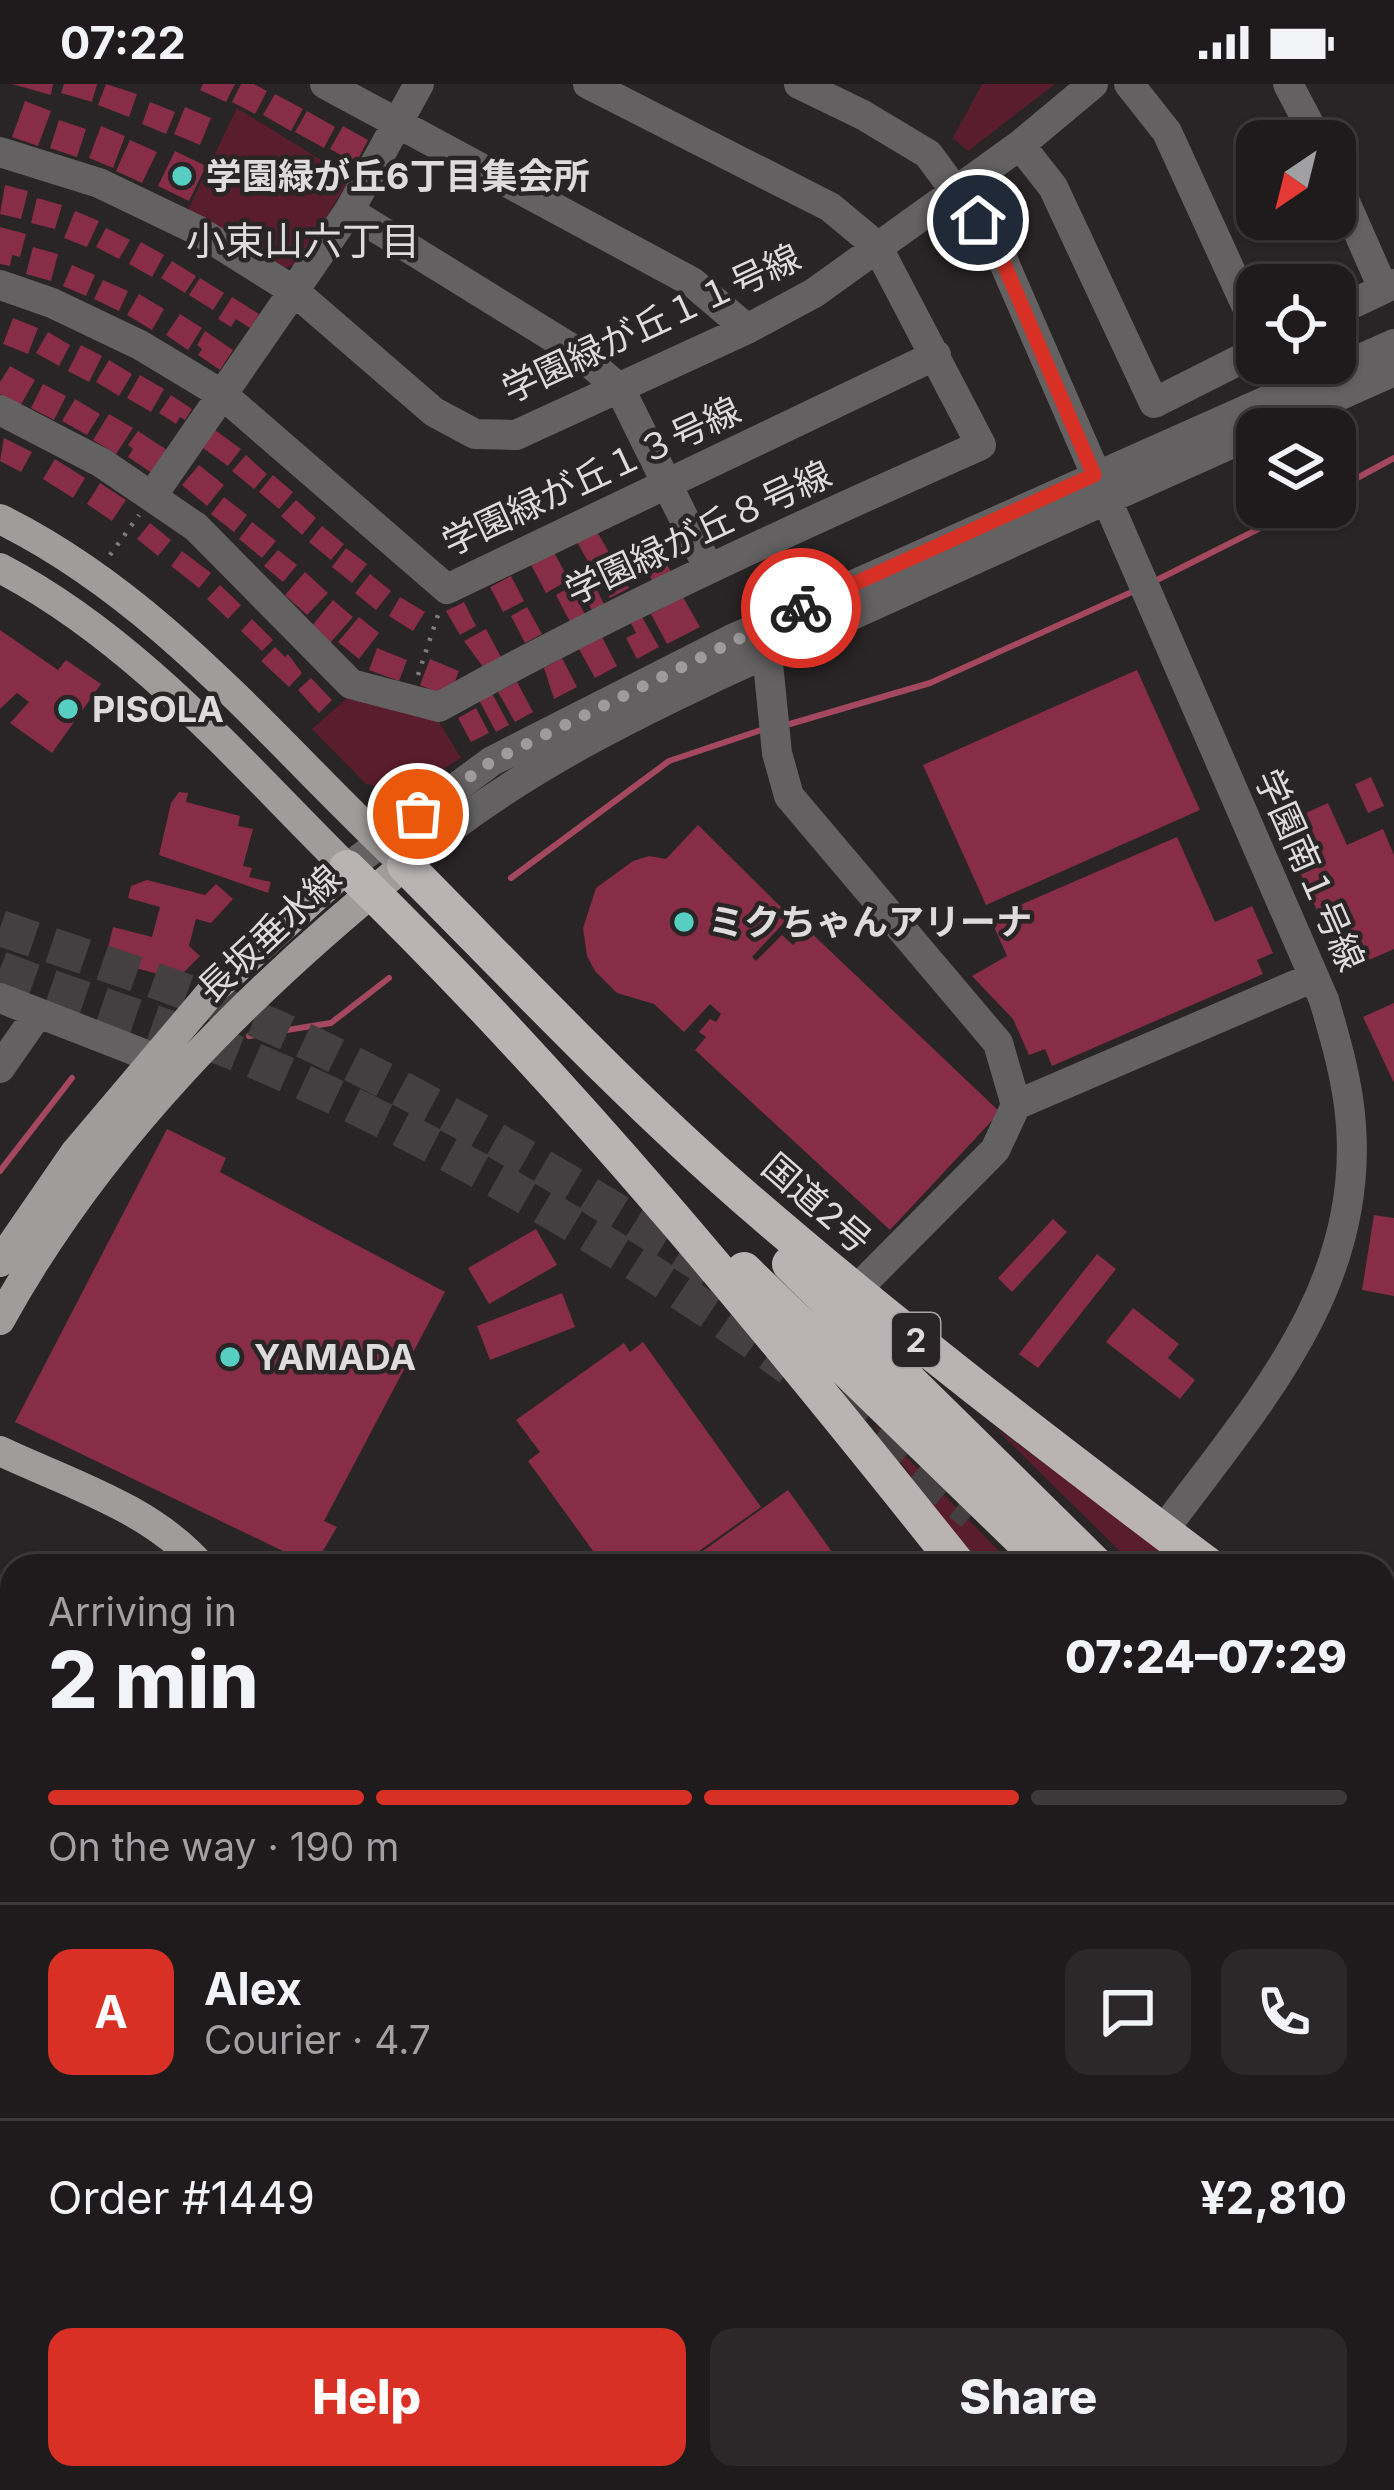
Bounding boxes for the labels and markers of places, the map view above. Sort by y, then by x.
place label: 学園緑が丘6丁目集会所 [206,154,589,198]
marker: 学園緑が丘6丁目集会所 [169,163,195,189]
pin [927,169,1029,271]
place label: PISOLA [92,687,224,731]
marker: PISOLA [55,696,81,722]
pin [367,763,469,865]
place label: ミクちゃんアリーナ [708,900,1032,944]
marker: ミクちゃんアリーナ [671,909,697,935]
place label: YAMADA [254,1335,416,1379]
marker: YAMADA [217,1344,243,1370]

